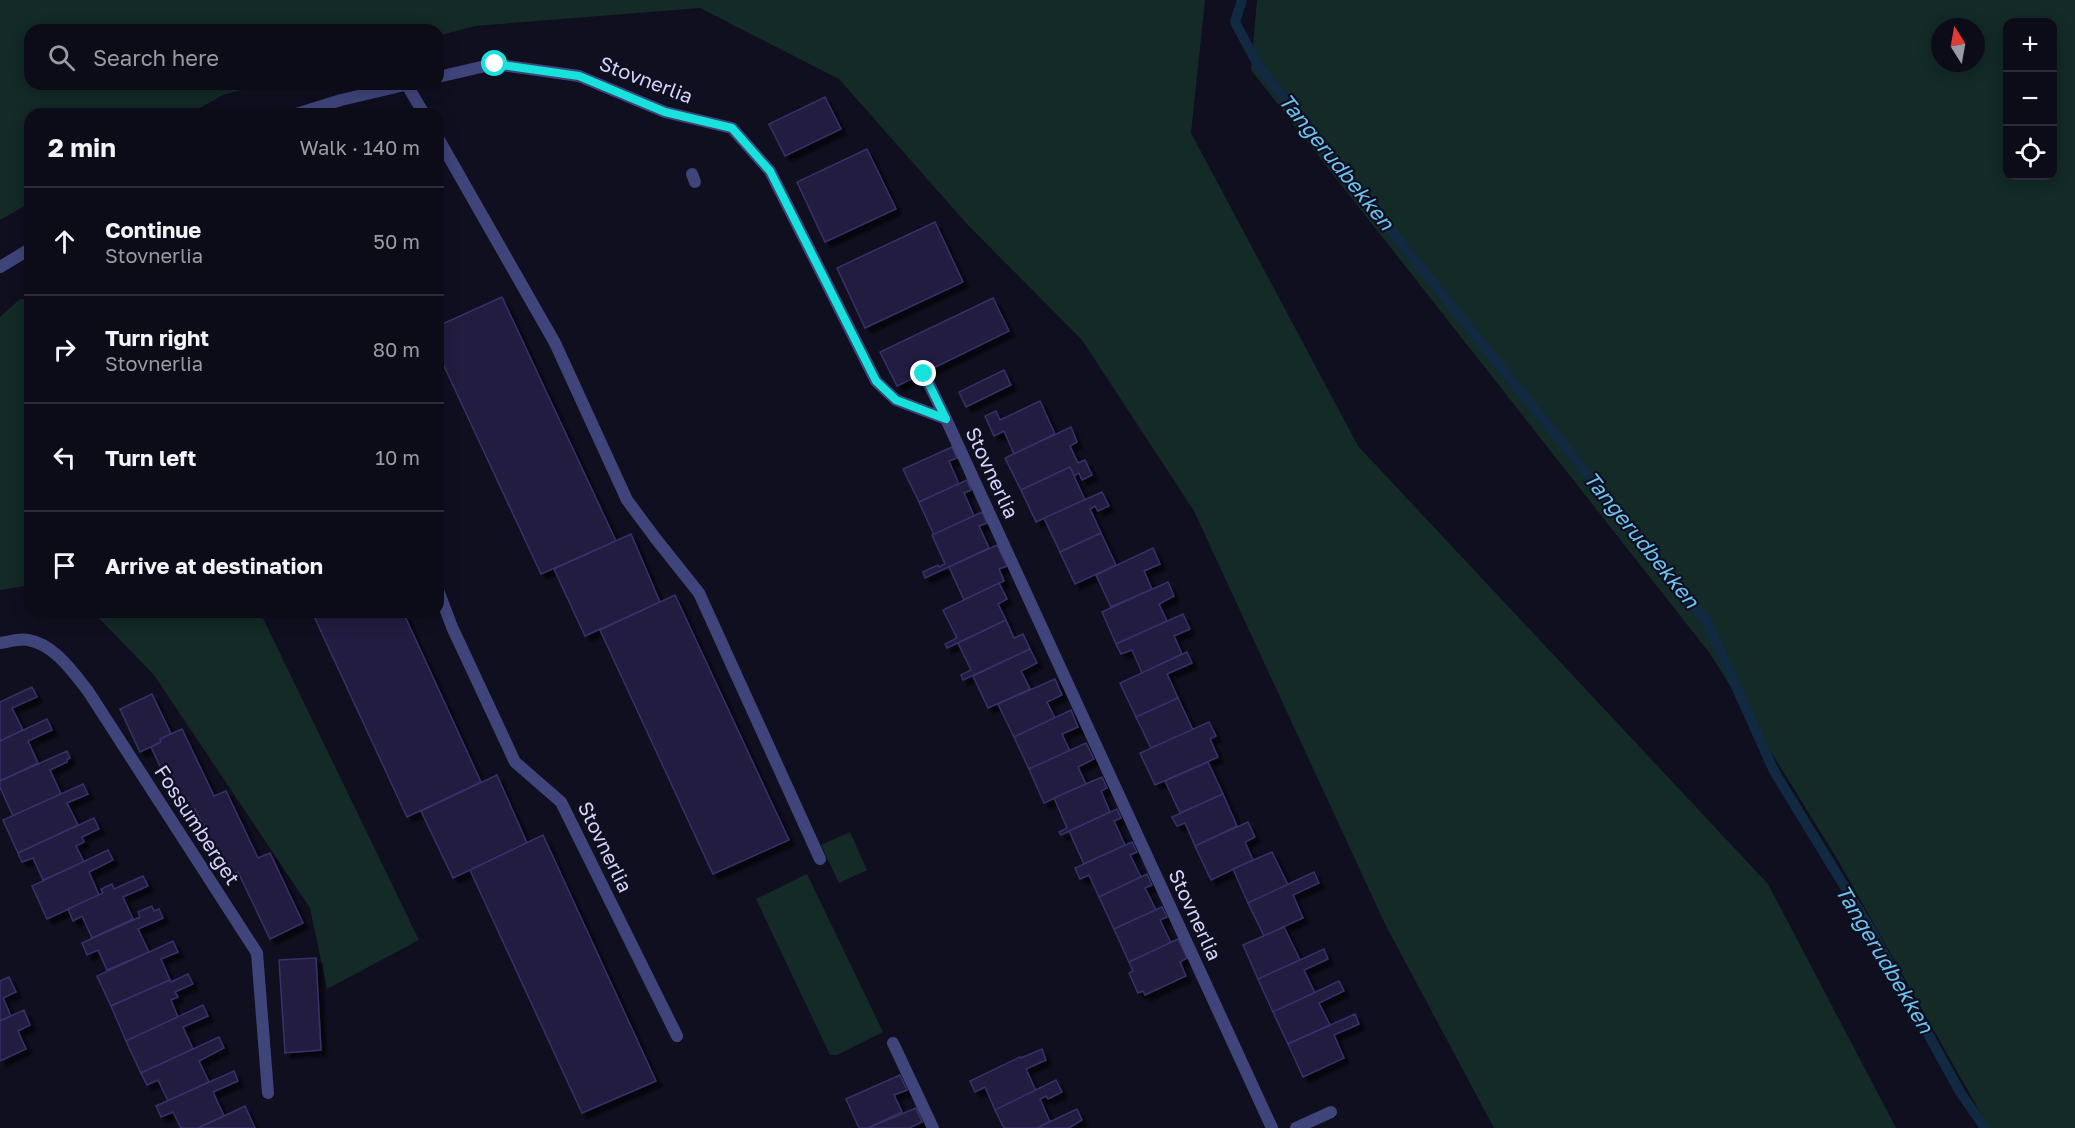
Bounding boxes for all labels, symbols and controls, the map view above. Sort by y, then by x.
north arrow [1931,18,1985,72]
map controls [2003,18,2057,180]
button: + [2003,18,2057,72]
search box [24,24,444,90]
icon: search [45,41,78,74]
text: Search here [93,44,219,71]
route start [481,50,507,76]
street label: Stovnerlia [596,50,696,108]
button: − [2003,72,2057,126]
water label: Tangerudbekken [1274,88,1401,236]
button: locate [2003,126,2057,180]
text: 2 min [48,132,116,163]
text: Walk · 140 m [300,135,420,159]
text: Continue [105,216,201,243]
icon: ahead [48,225,81,258]
text: 50 m [373,229,420,253]
text: Stovnerlia [105,243,203,267]
text: Turn right [105,324,209,351]
icon: right [48,333,81,366]
text: 80 m [373,337,420,361]
text: Stovnerlia [105,351,203,375]
route end [910,360,936,386]
street label: Stovnerlia [961,423,1024,522]
icon: left [48,441,81,474]
text: Turn left [105,444,196,471]
text: 10 m [375,445,420,469]
water label: Tangerudbekken [1579,466,1706,614]
icon: arrive [48,549,81,582]
text: Arrive at destination [105,552,323,579]
street label: Fossumberget [150,760,246,889]
street label: Stovnerlia [574,797,638,896]
street label: Stovnerlia [1164,865,1227,964]
water label: Tangerudbekken [1830,880,1940,1038]

